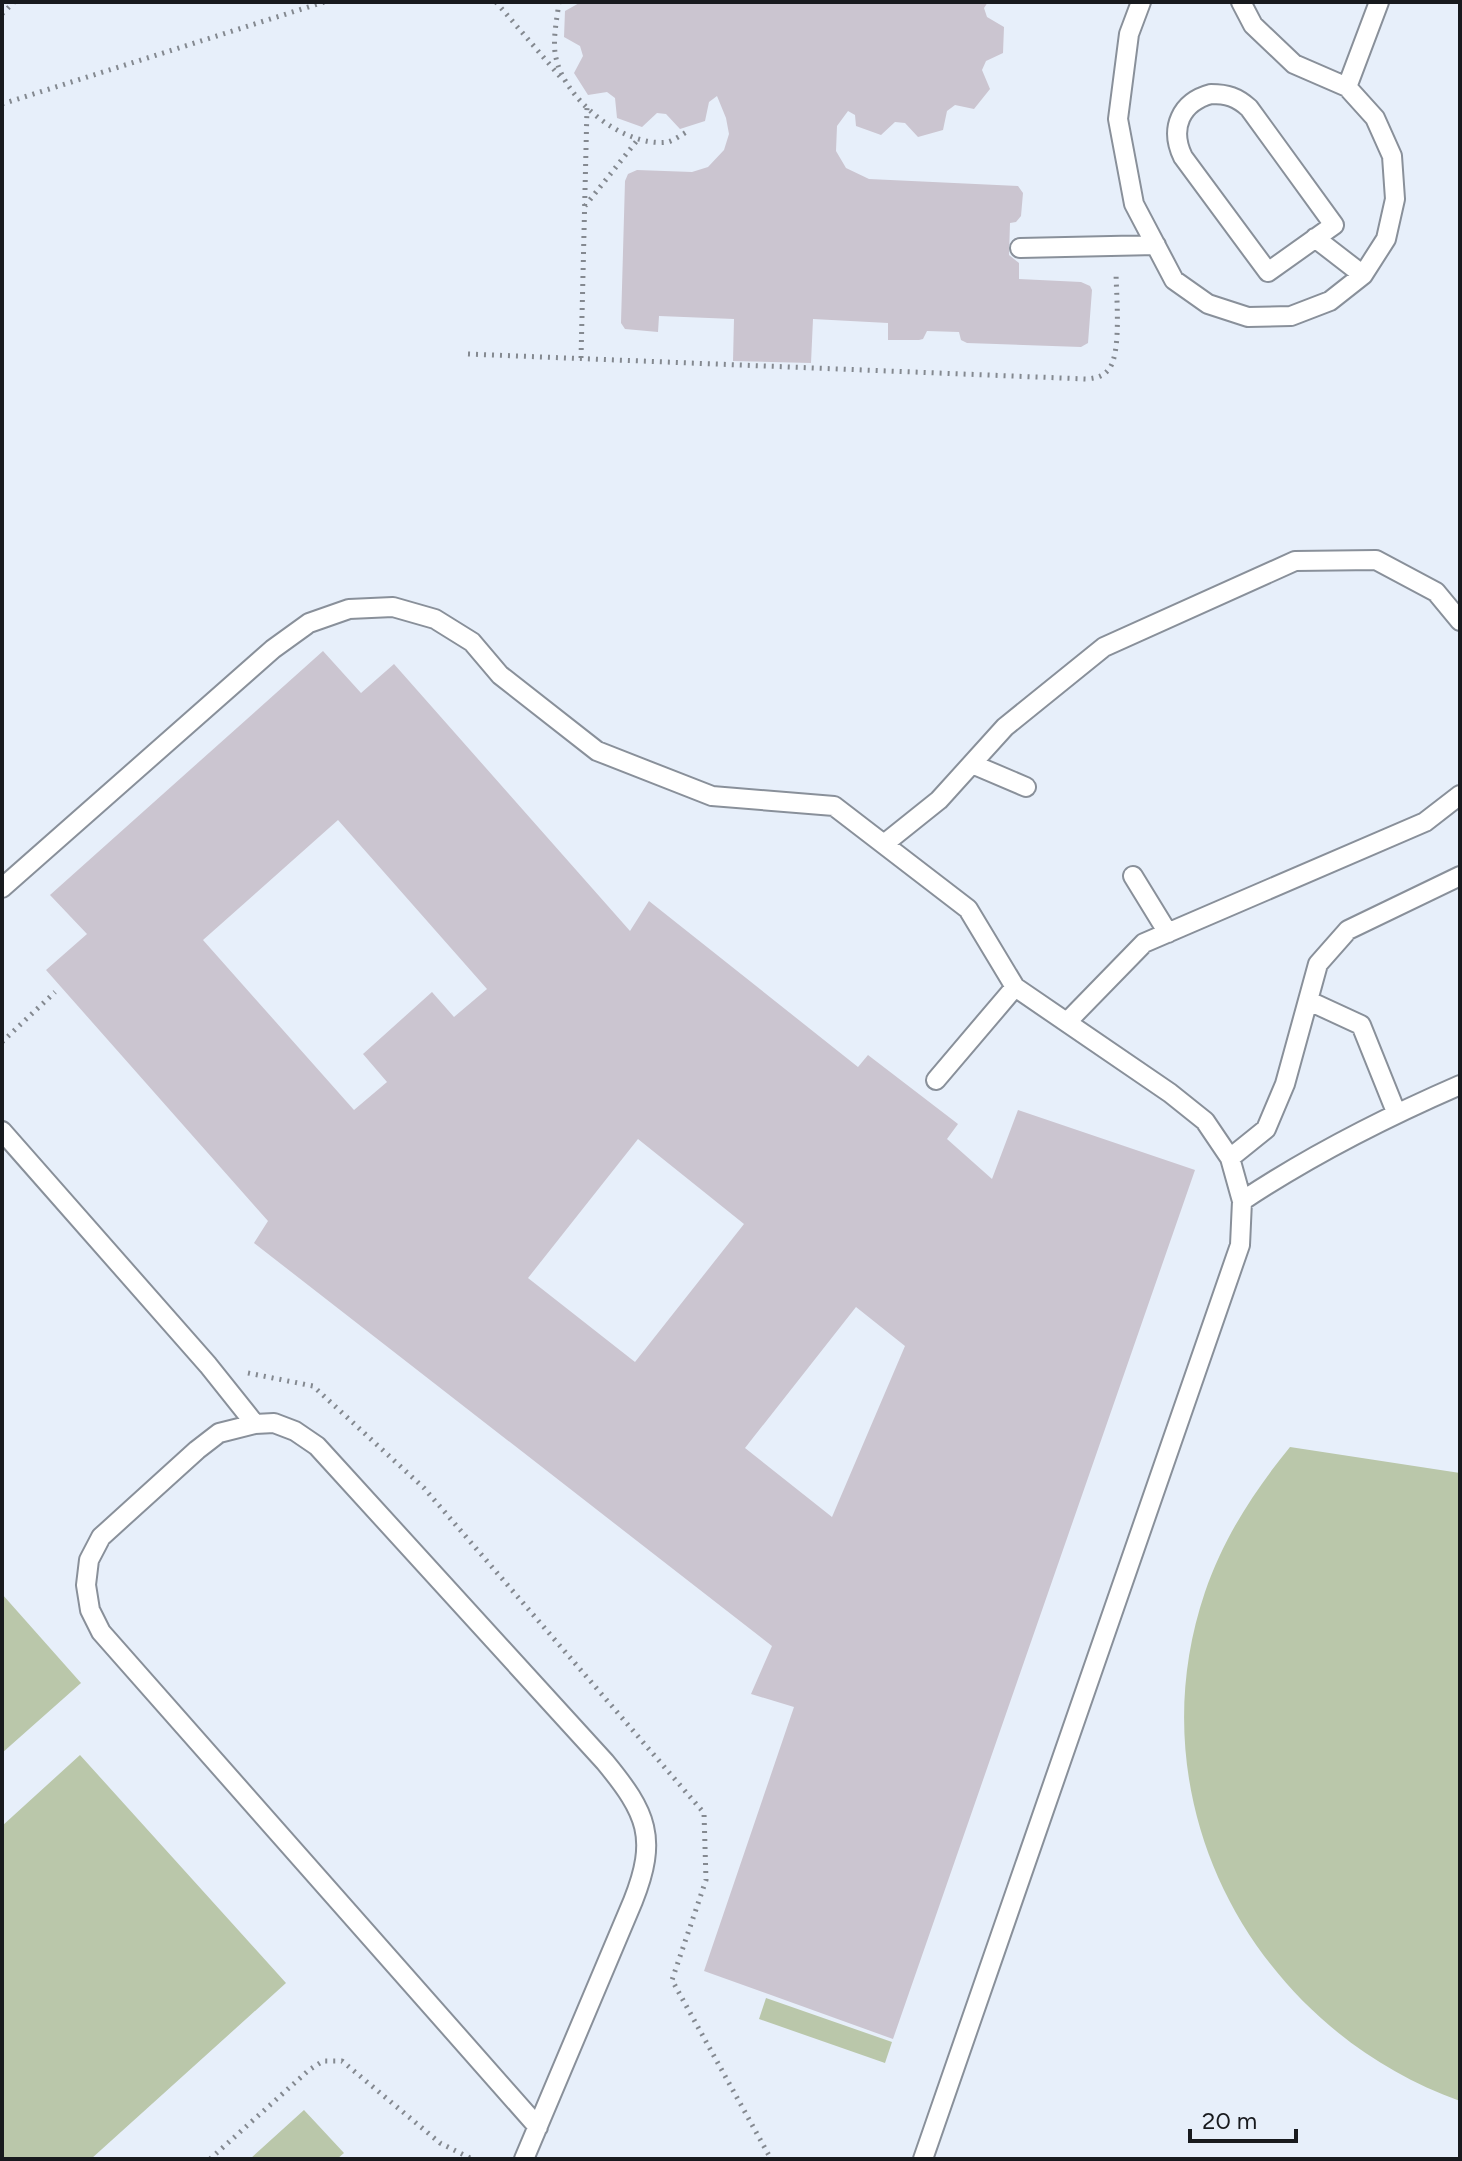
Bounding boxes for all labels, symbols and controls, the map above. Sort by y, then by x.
scale bar [1190,2093,1296,2143]
text: 20 m [1202,2106,1257,2135]

